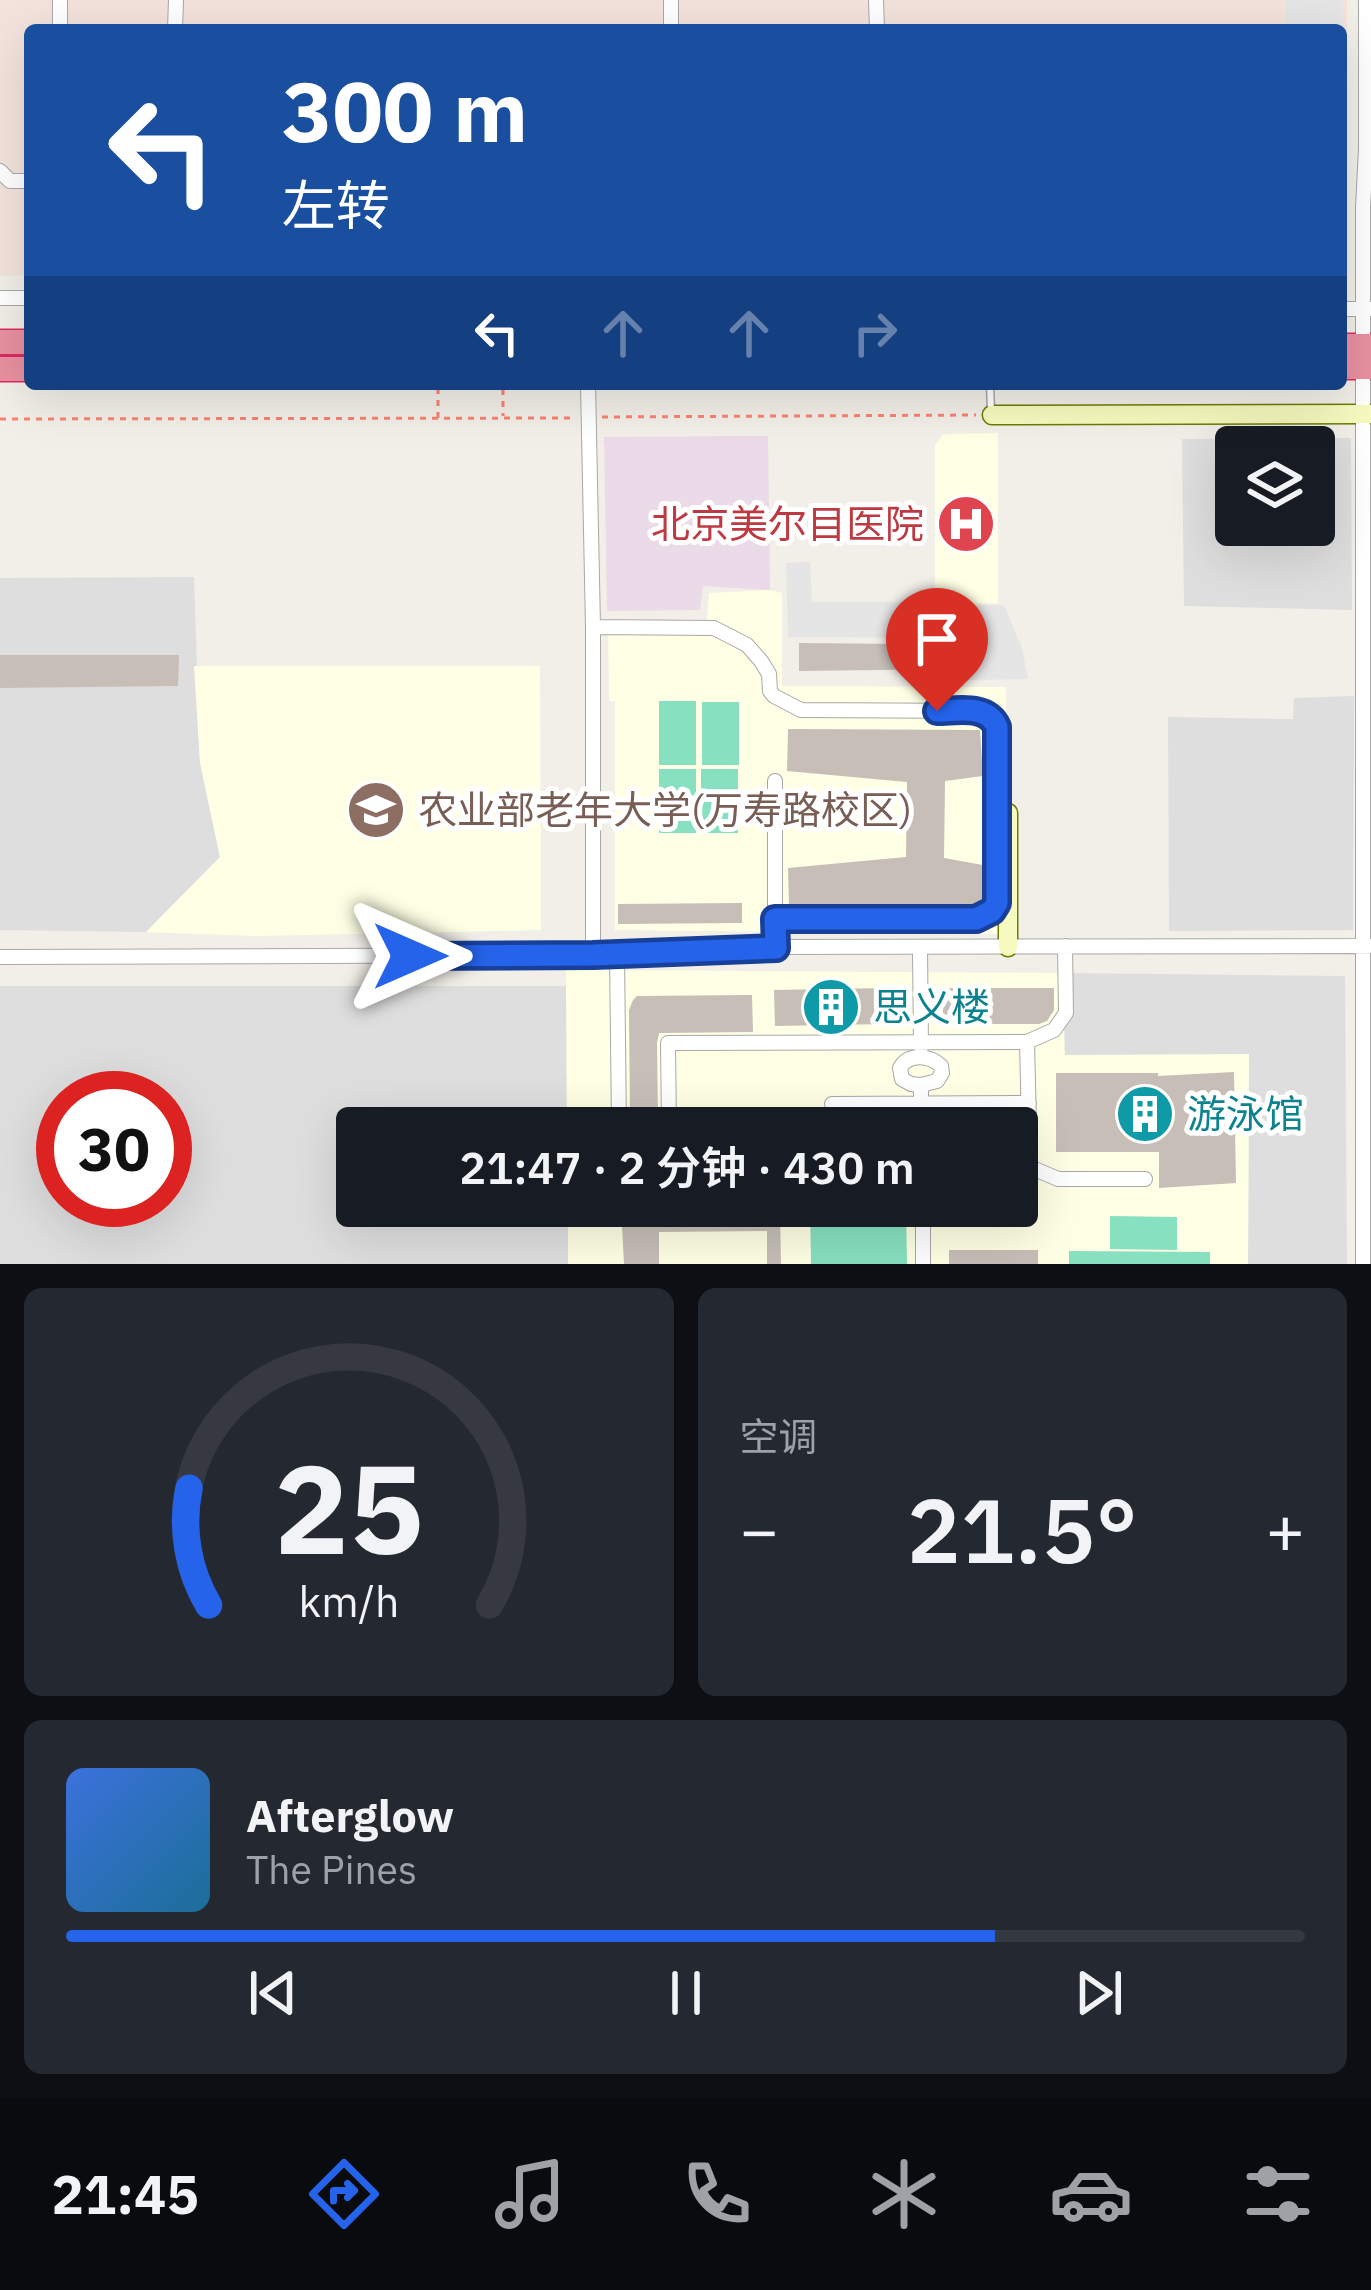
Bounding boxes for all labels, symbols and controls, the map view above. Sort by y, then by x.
text: 300 m [282,56,528,165]
icon: left [84,72,240,228]
text: 左转 [282,170,390,240]
icon: left [464,300,530,366]
icon: ahead [590,300,656,366]
icon: ahead [716,300,782,366]
icon: right [842,300,908,366]
map controls [1215,426,1335,546]
button: layers [1215,426,1335,546]
hospital icon: 北京美尔目医院 [935,493,997,555]
place label: 北京美尔目医院 [651,498,924,549]
pin [886,588,988,711]
icon: arrive [904,606,970,672]
school or university icon: 农业部老年大学(万寿路校区) [345,779,407,841]
place label: 农业部老年大学(万寿路校区) [418,784,912,835]
position arrow [347,893,473,1019]
building icon: 思义楼 [800,976,862,1038]
place label: 思义楼 [873,981,990,1032]
speed limit sign: 30 [36,1071,192,1227]
building icon: 游泳馆 [1114,1083,1176,1145]
place label: 游泳馆 [1187,1088,1304,1139]
text: 21:47 · 2 分钟 · 430 m [459,1138,915,1196]
text: 空调 [740,1411,818,1462]
text: 25 [274,1426,424,1588]
text: 21.5° [907,1471,1138,1588]
text: − [740,1486,779,1572]
text: + [1265,1486,1305,1572]
text: km/h [298,1573,399,1629]
text: Afterglow [246,1786,454,1844]
text: The Pines [246,1844,417,1895]
icon: previous [240,1960,306,2026]
icon: pause [653,1960,719,2026]
icon: next [1066,1960,1132,2026]
icon: directions [302,2152,386,2236]
icon: music [488,2152,572,2236]
icon: phone [675,2152,759,2236]
icon: climate [862,2152,946,2236]
icon: car [1049,2152,1133,2236]
icon: filters [1236,2152,1320,2236]
text: 21:45 [51,2159,199,2229]

